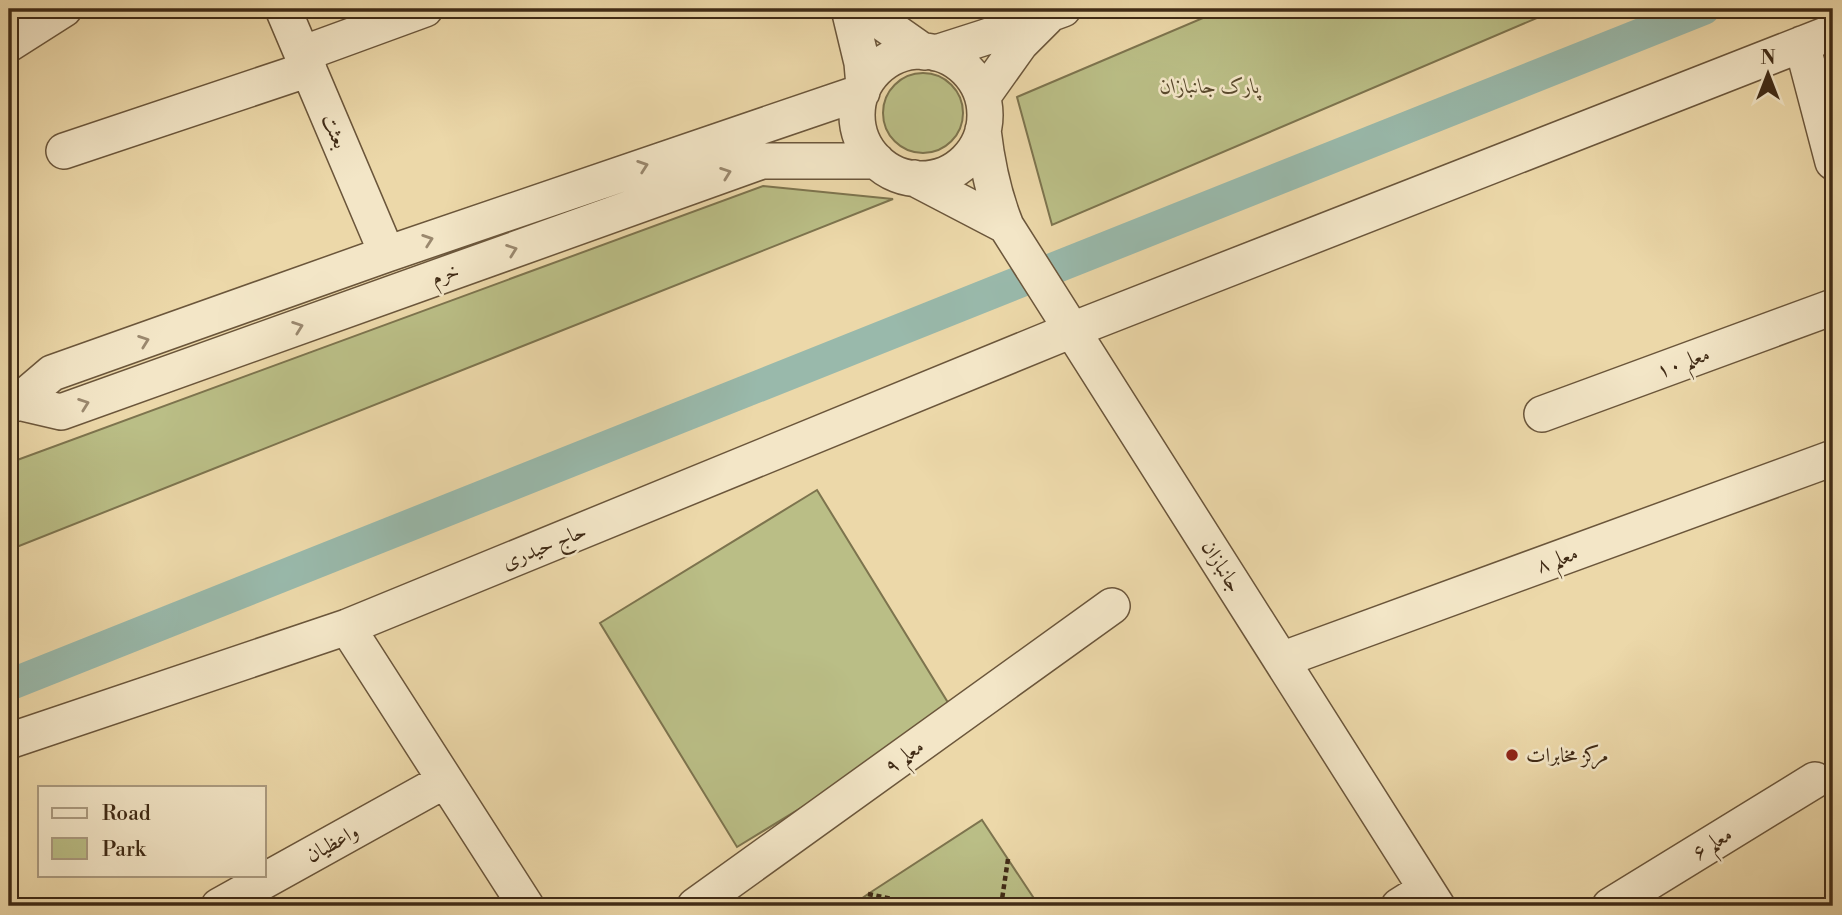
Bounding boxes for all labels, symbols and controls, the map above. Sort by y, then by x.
north arrow [1734,38,1804,108]
text: N [1760,46,1776,70]
park label: پارک جانبازان [1160,74,1262,101]
street label: بعثت [315,110,353,153]
one-way arrow [636,160,648,174]
one-way arrow [720,168,732,182]
one-way arrow [421,234,433,248]
one-way arrow [505,244,518,258]
street label: خرم [428,258,464,296]
one-way arrow [291,321,303,335]
one-way arrow [138,335,150,349]
street label: معلم ۱۰ [1653,341,1716,391]
one-way arrow [77,398,89,412]
street label: حاج حیدری [498,518,592,580]
street label: جانبازان [1195,536,1247,597]
street label: معلم ۸ [1533,540,1584,586]
street label: معلم ۹ [880,734,934,786]
place label: مرکز مخابرات [1526,743,1609,770]
marker: مرکز مخابرات [1504,747,1520,763]
legend [38,786,266,876]
text: Road [102,801,151,827]
street label: واعظیان [301,819,363,869]
street label: معلم ۶ [1688,822,1741,872]
text: Park [102,837,147,863]

